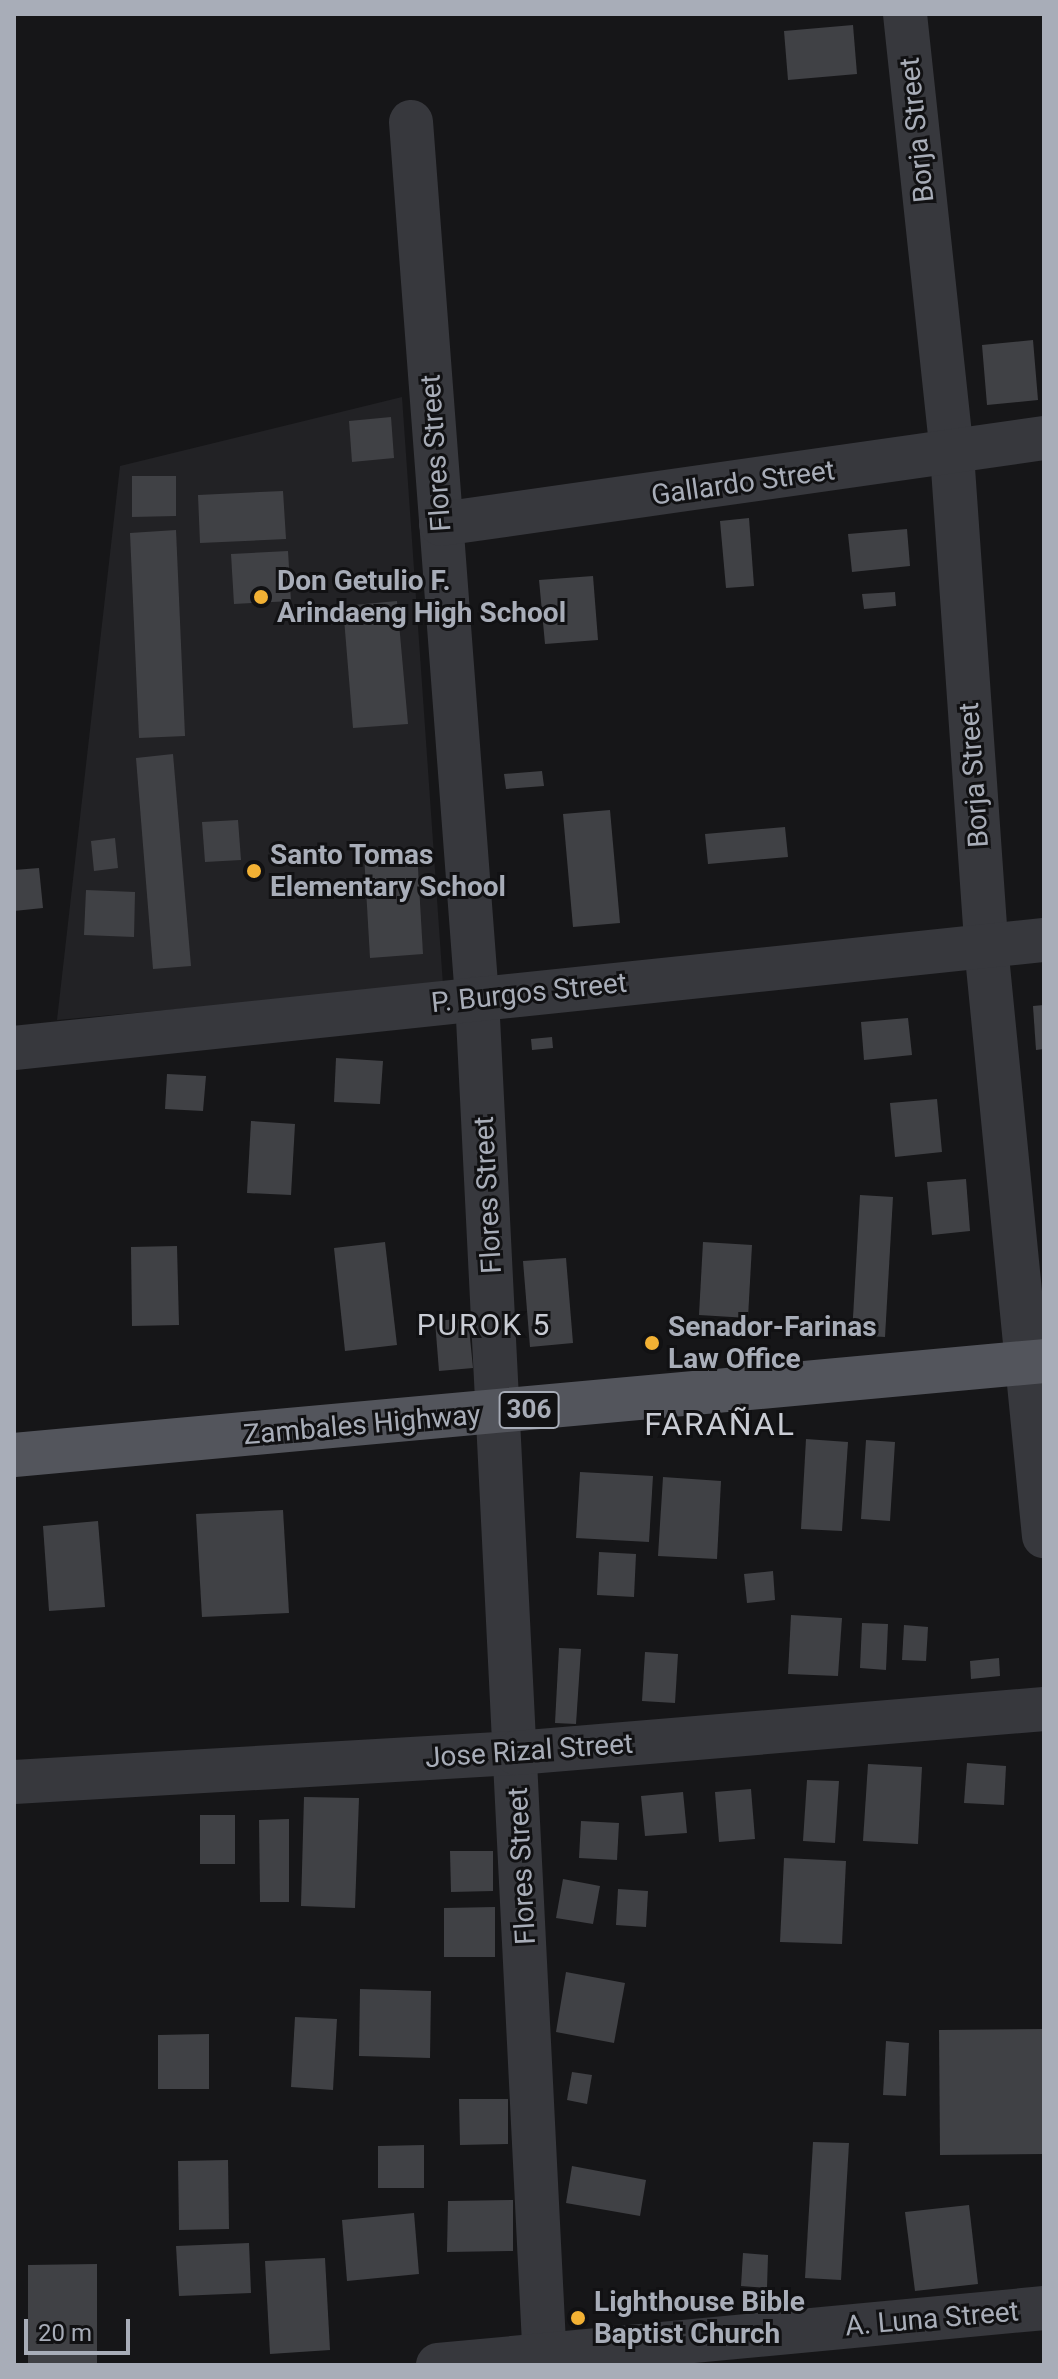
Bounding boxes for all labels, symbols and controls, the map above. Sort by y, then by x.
street label: Borja Street [893,56,941,204]
street label: Flores Street [414,373,458,533]
street label: Gallardo Street [649,453,837,513]
place label: Don Getulio F. Arindaeng High School [277,564,566,630]
marker: Don Getulio F. Arindaeng High School [252,588,270,606]
street label: Borja Street [952,701,996,849]
place label: Santo Tomas Elementary School [270,838,506,904]
marker: Santo Tomas Elementary School [245,862,263,880]
street label: P. Burgos Street [429,966,629,1020]
street label: Flores Street [467,1115,509,1275]
district label: PUROK 5 [417,1307,551,1343]
place label: Senador-Farinas Law Office [668,1310,877,1376]
marker: Senador-Farinas Law Office [643,1334,661,1352]
road number: 306 [497,1388,561,1432]
street label: Zambales Highway [242,1398,482,1452]
district label: FARAÑAL [644,1405,796,1443]
street label: Jose Rizal Street [424,1727,634,1775]
street label: Flores Street [501,1786,543,1946]
place label: Lighthouse Bible Baptist Church [594,2285,805,2351]
street label: A. Luna Street [844,2295,1020,2343]
scale bar [28,2303,134,2353]
marker: Lighthouse Bible Baptist Church [569,2309,587,2327]
text: 20 m [38,2319,92,2347]

